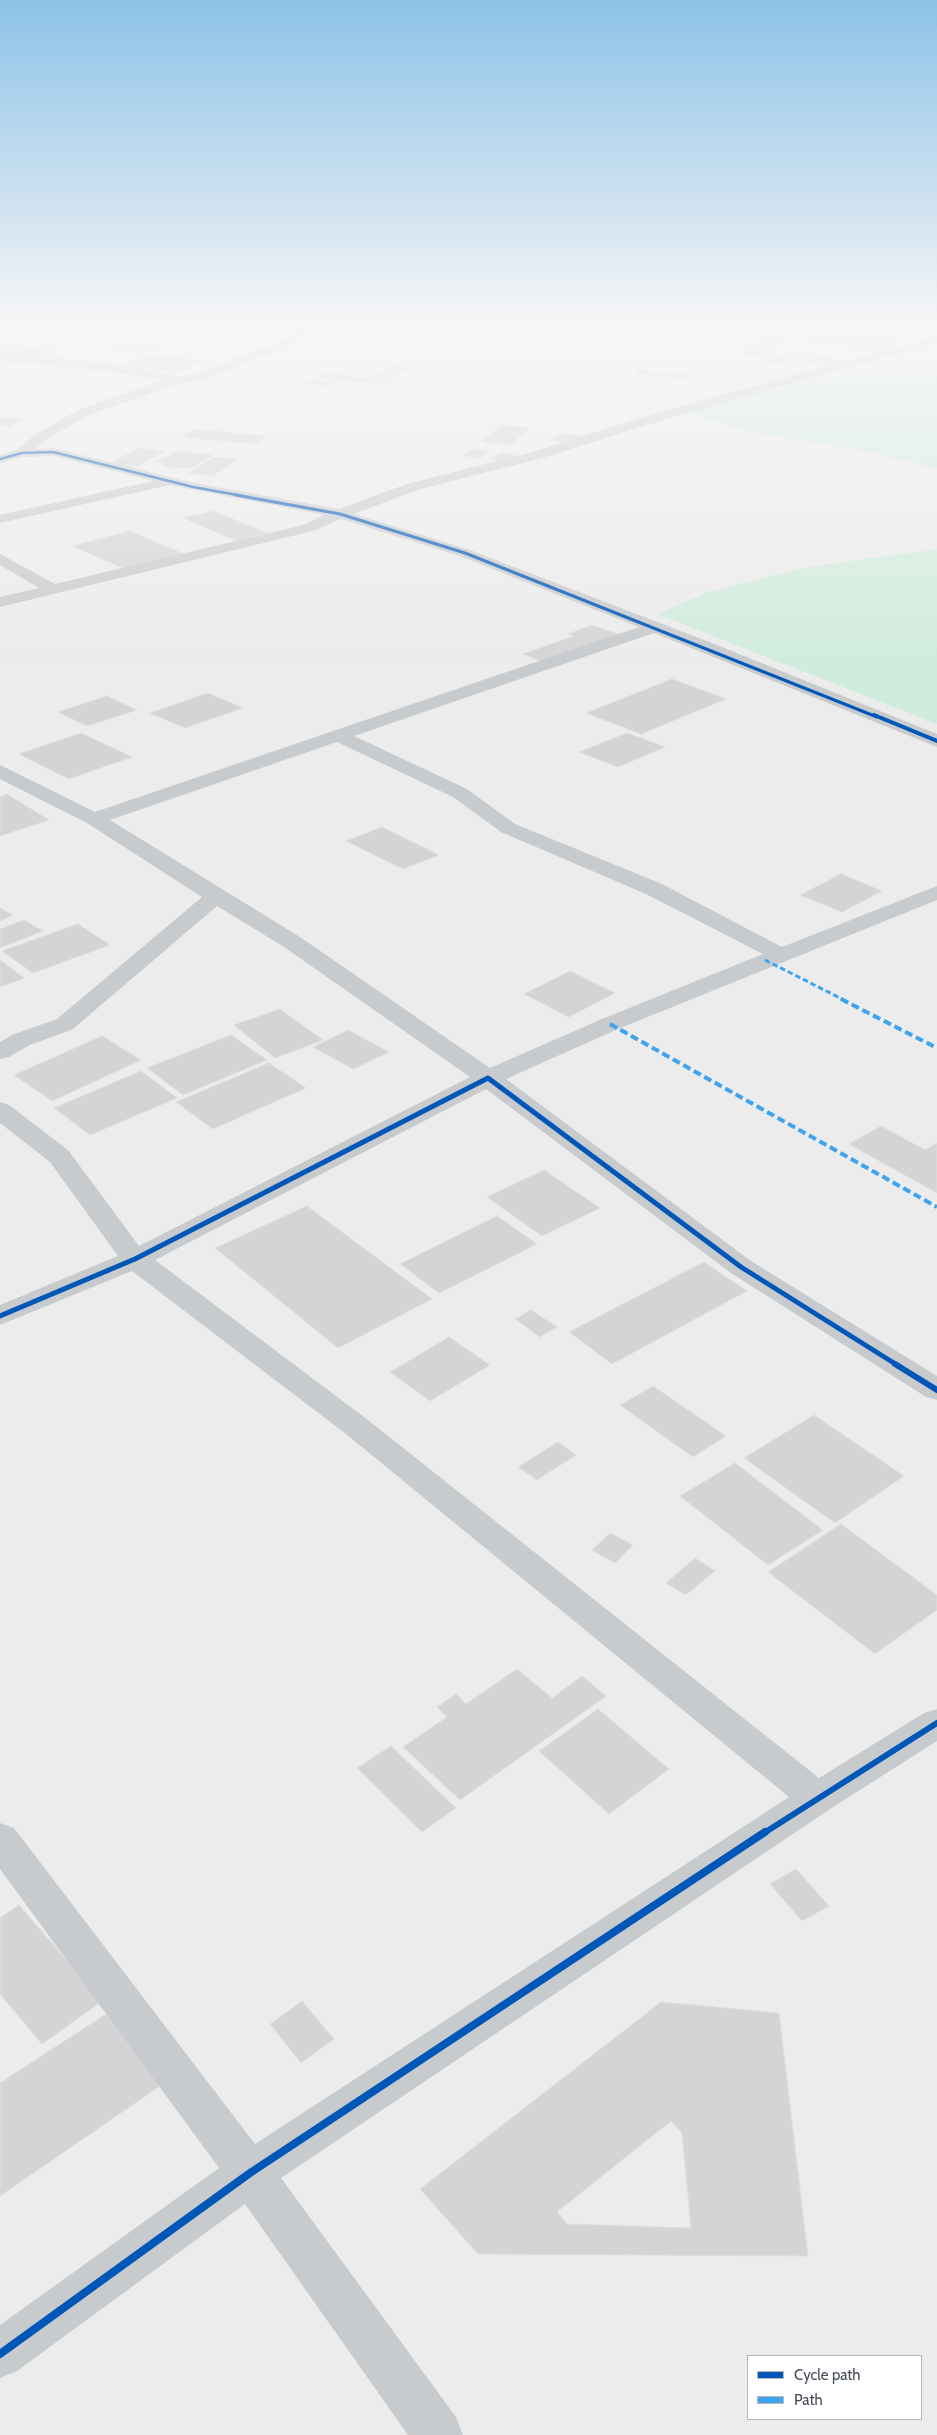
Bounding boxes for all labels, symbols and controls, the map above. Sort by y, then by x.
legend [747,2355,922,2420]
text: Cycle path [794,2366,860,2384]
text: Path [794,2391,823,2409]

